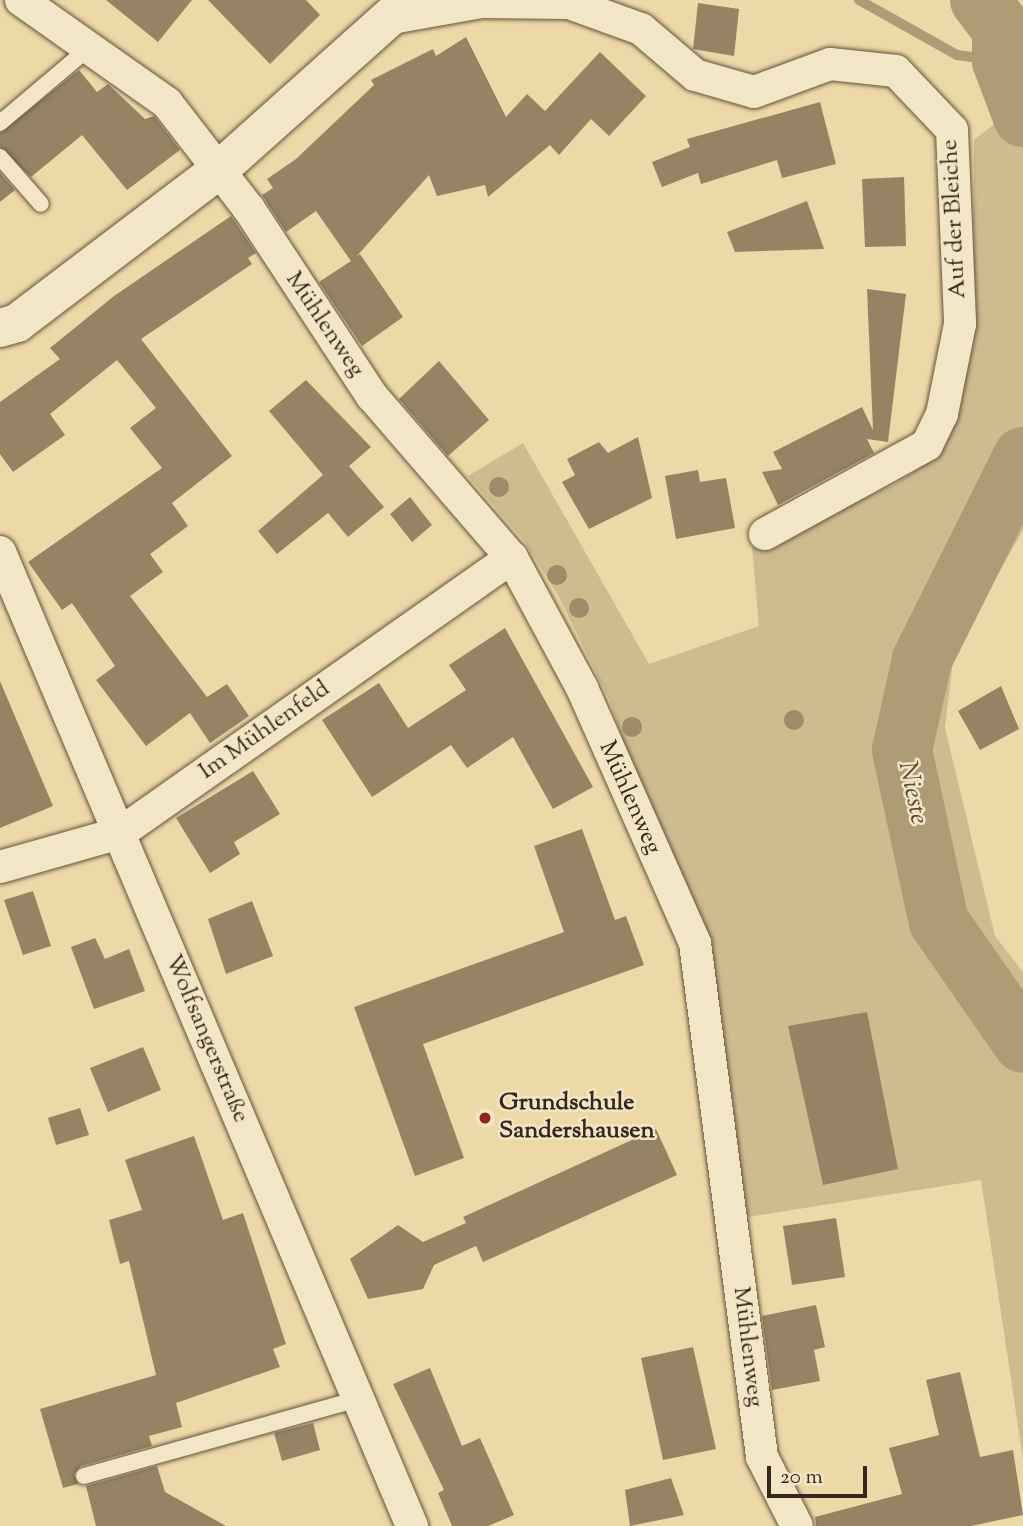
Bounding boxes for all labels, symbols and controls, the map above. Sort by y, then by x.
street label: Auf der Bleiche [936,139,974,299]
street label: Mühlenweg [278,267,370,383]
street label: Im Mühlenfeld [194,675,336,787]
street label: Mühlenweg [591,737,667,859]
water label: Nieste [890,759,934,827]
street label: Wolfsangerstraße [158,951,254,1127]
place label: Grundschule Sandershausen [499,1090,655,1146]
marker: Grundschule Sandershausen [477,1110,493,1126]
street label: Mühlenweg [725,1285,769,1409]
scale bar [771,1452,871,1496]
text: 20 m [780,1463,823,1493]

